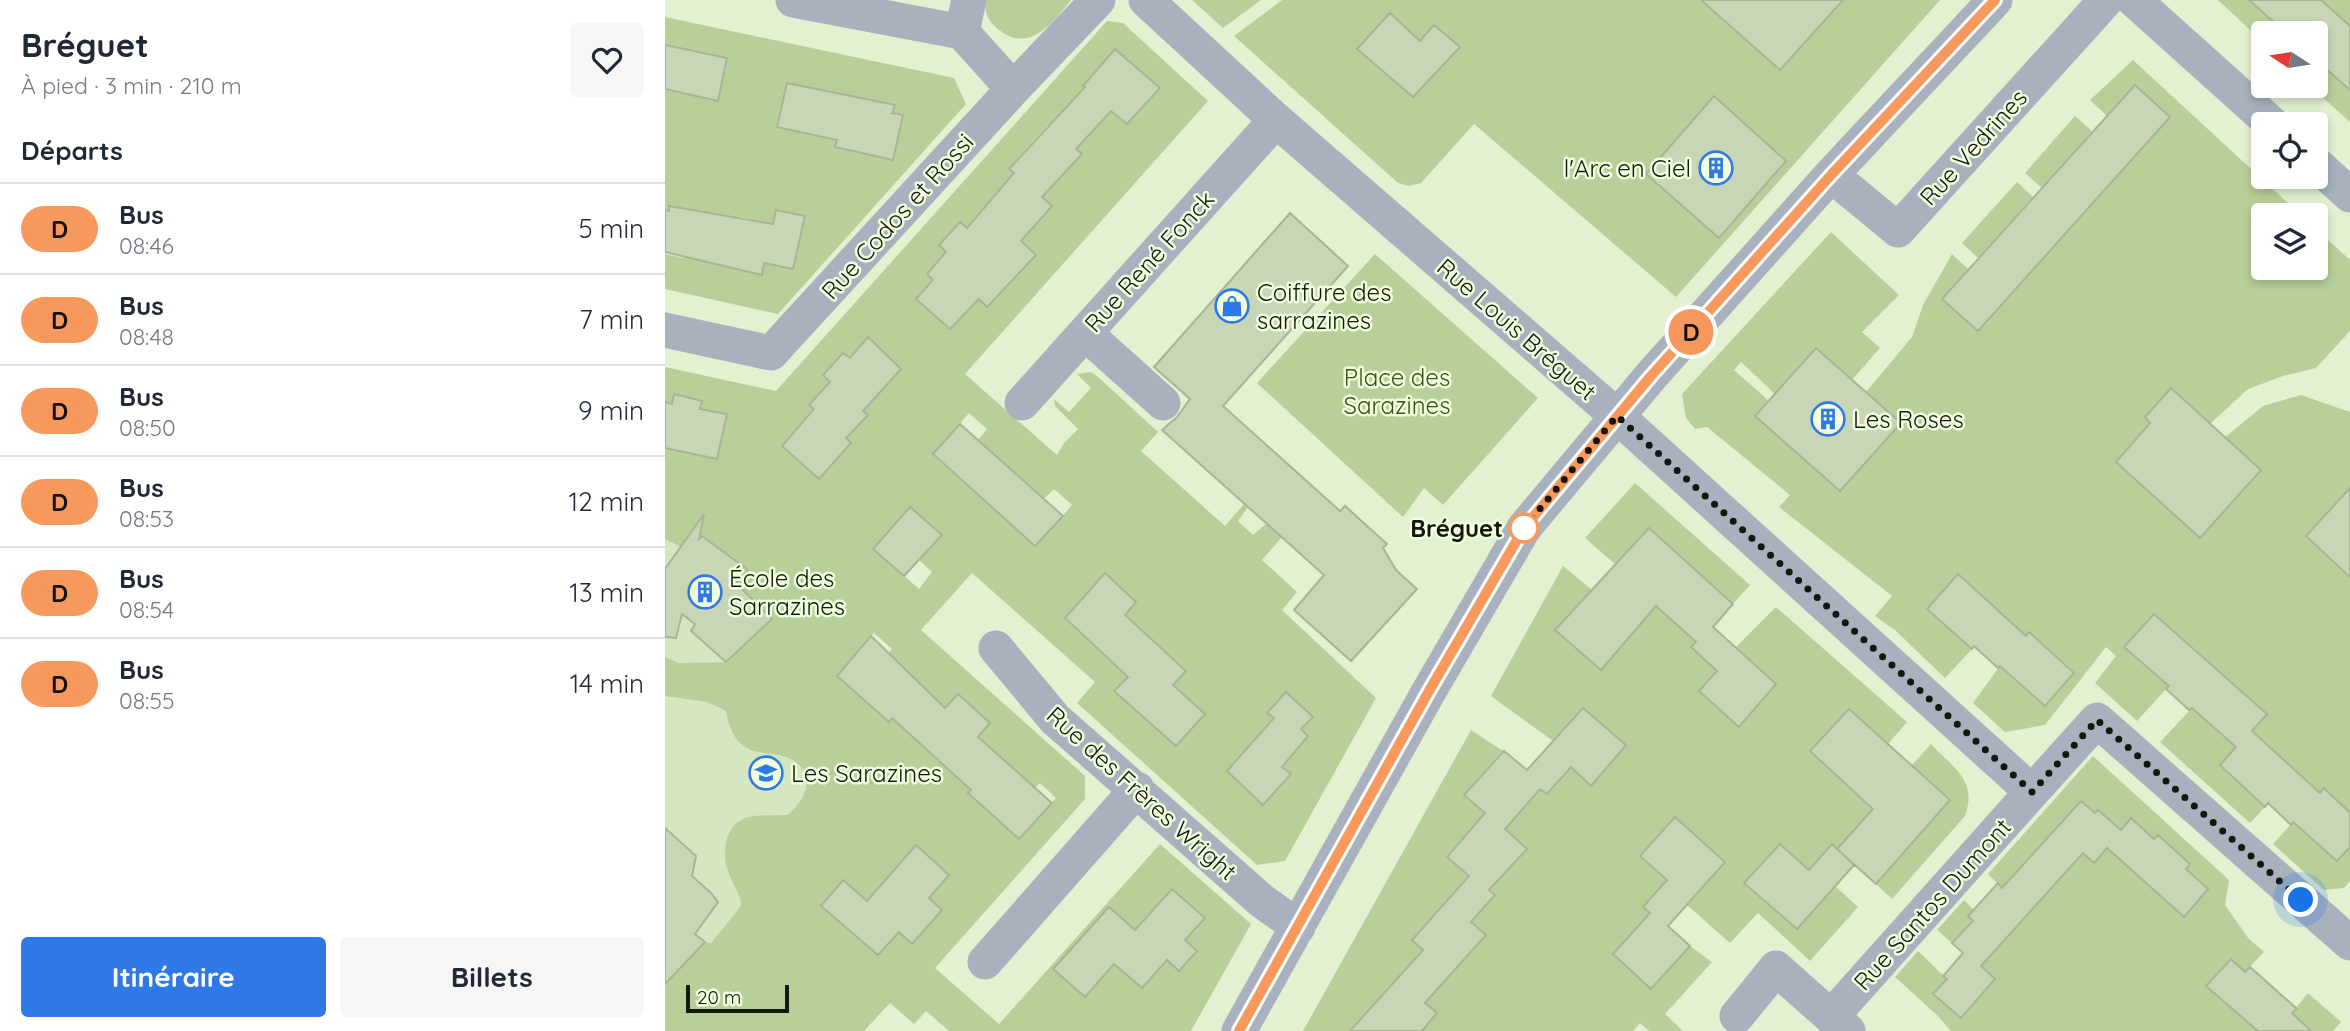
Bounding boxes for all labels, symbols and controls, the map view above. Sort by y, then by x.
north arrow [2251,21,2327,98]
map controls [2251,21,2328,280]
button: heart [570,23,644,97]
text: Bréguet [21,24,149,65]
text: À pied · 3 min · 210 m [21,71,242,100]
street label: Rue Vedrines [1913,83,2033,211]
button: locate [2251,112,2328,189]
street label: Rue Codos et Rossi [815,127,979,305]
text: Départs [21,134,123,167]
building icon: l'Arc en Ciel [1697,149,1735,187]
place label: l'Arc en Ciel [1564,153,1691,183]
street label: Rue René Fonck [1078,184,1220,338]
text: Bus [119,198,164,231]
button: layers [2251,203,2328,280]
text: 5 min [578,212,644,245]
text: D [51,214,68,244]
text: 08:46 [119,231,174,260]
street label: Rue Louis Bréguet [1431,252,1603,406]
place label: Coiffure des sarrazines [1257,277,1391,335]
shop icon: Coiffure des sarrazines [1213,287,1251,325]
text: Bus [119,289,164,322]
text: 7 min [579,303,644,336]
text: D [51,305,68,335]
line badge: D [1668,309,1714,355]
text: D [1682,317,1700,347]
text: 08:48 [119,322,174,351]
park label: Place des Sarazines [1344,362,1450,420]
text: Bus [119,380,164,413]
text: 9 min [578,394,644,427]
text: D [51,396,68,426]
building icon: Les Roses [1809,400,1847,438]
place label: Les Roses [1853,404,1964,434]
text: 08:50 [119,413,176,442]
text: Bus [119,471,164,504]
text: 12 min [569,485,644,518]
text: D [51,487,68,517]
text: 08:53 [119,504,174,533]
place label: Bréguet [1410,513,1503,543]
marker: Bréguet [1509,513,1539,543]
text: Bus [119,562,164,595]
place label: École des Sarrazines [729,563,845,621]
building icon: École des Sarrazines [686,573,724,611]
text: 13 min [569,576,644,609]
text: D [51,578,68,608]
text: 08:54 [119,595,174,624]
text: Bus [119,653,164,686]
text: 14 min [570,667,644,700]
text: D [51,669,68,699]
text: 08:55 [119,686,174,715]
street label: Rue des Frères Wright [1041,700,1243,886]
school or university icon: Les Sarazines [747,754,785,792]
place label: Les Sarazines [791,758,942,788]
street label: Rue Santos Dumont [1847,812,2017,996]
your location [2283,882,2318,917]
button: Itinéraire [21,937,326,1017]
button: Billets [340,937,644,1017]
scale bar [686,982,789,1014]
text: 20 m [697,985,741,1009]

